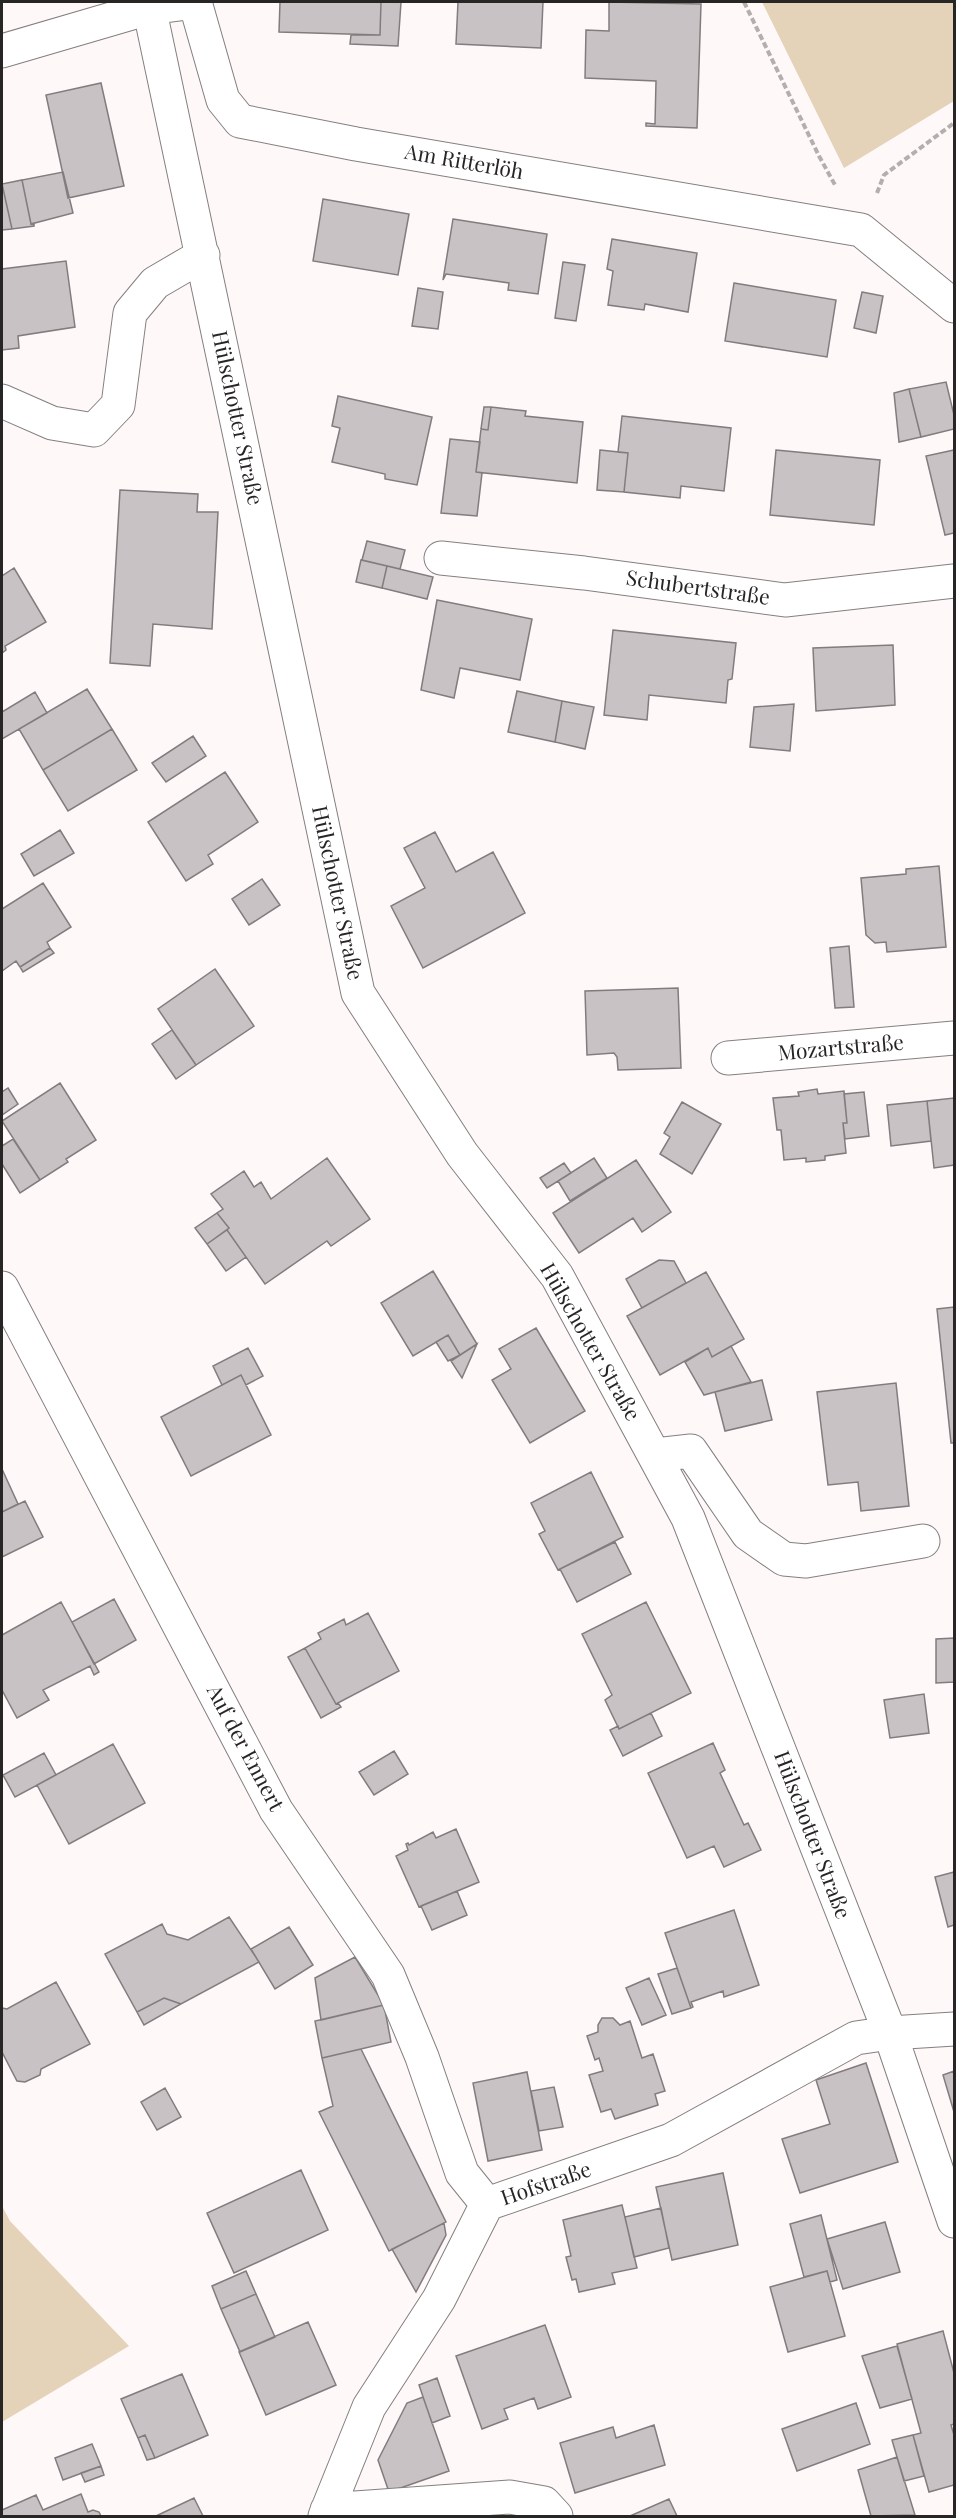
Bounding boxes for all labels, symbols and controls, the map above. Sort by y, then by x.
street label: Am Ritterlöh [402,136,526,184]
street label: Hülschotter Straße [207,328,271,507]
street label: Schubertstraße [625,562,772,610]
street label: Hülschotter Straße [307,803,371,982]
street label: Mozartstraße [777,1027,905,1065]
street label: Hülschotter Straße [535,1257,648,1425]
street label: Auf der Ennert [201,1678,292,1816]
street label: Hülschotter Straße [769,1746,859,1922]
street label: Hofstraße [497,2154,594,2211]

